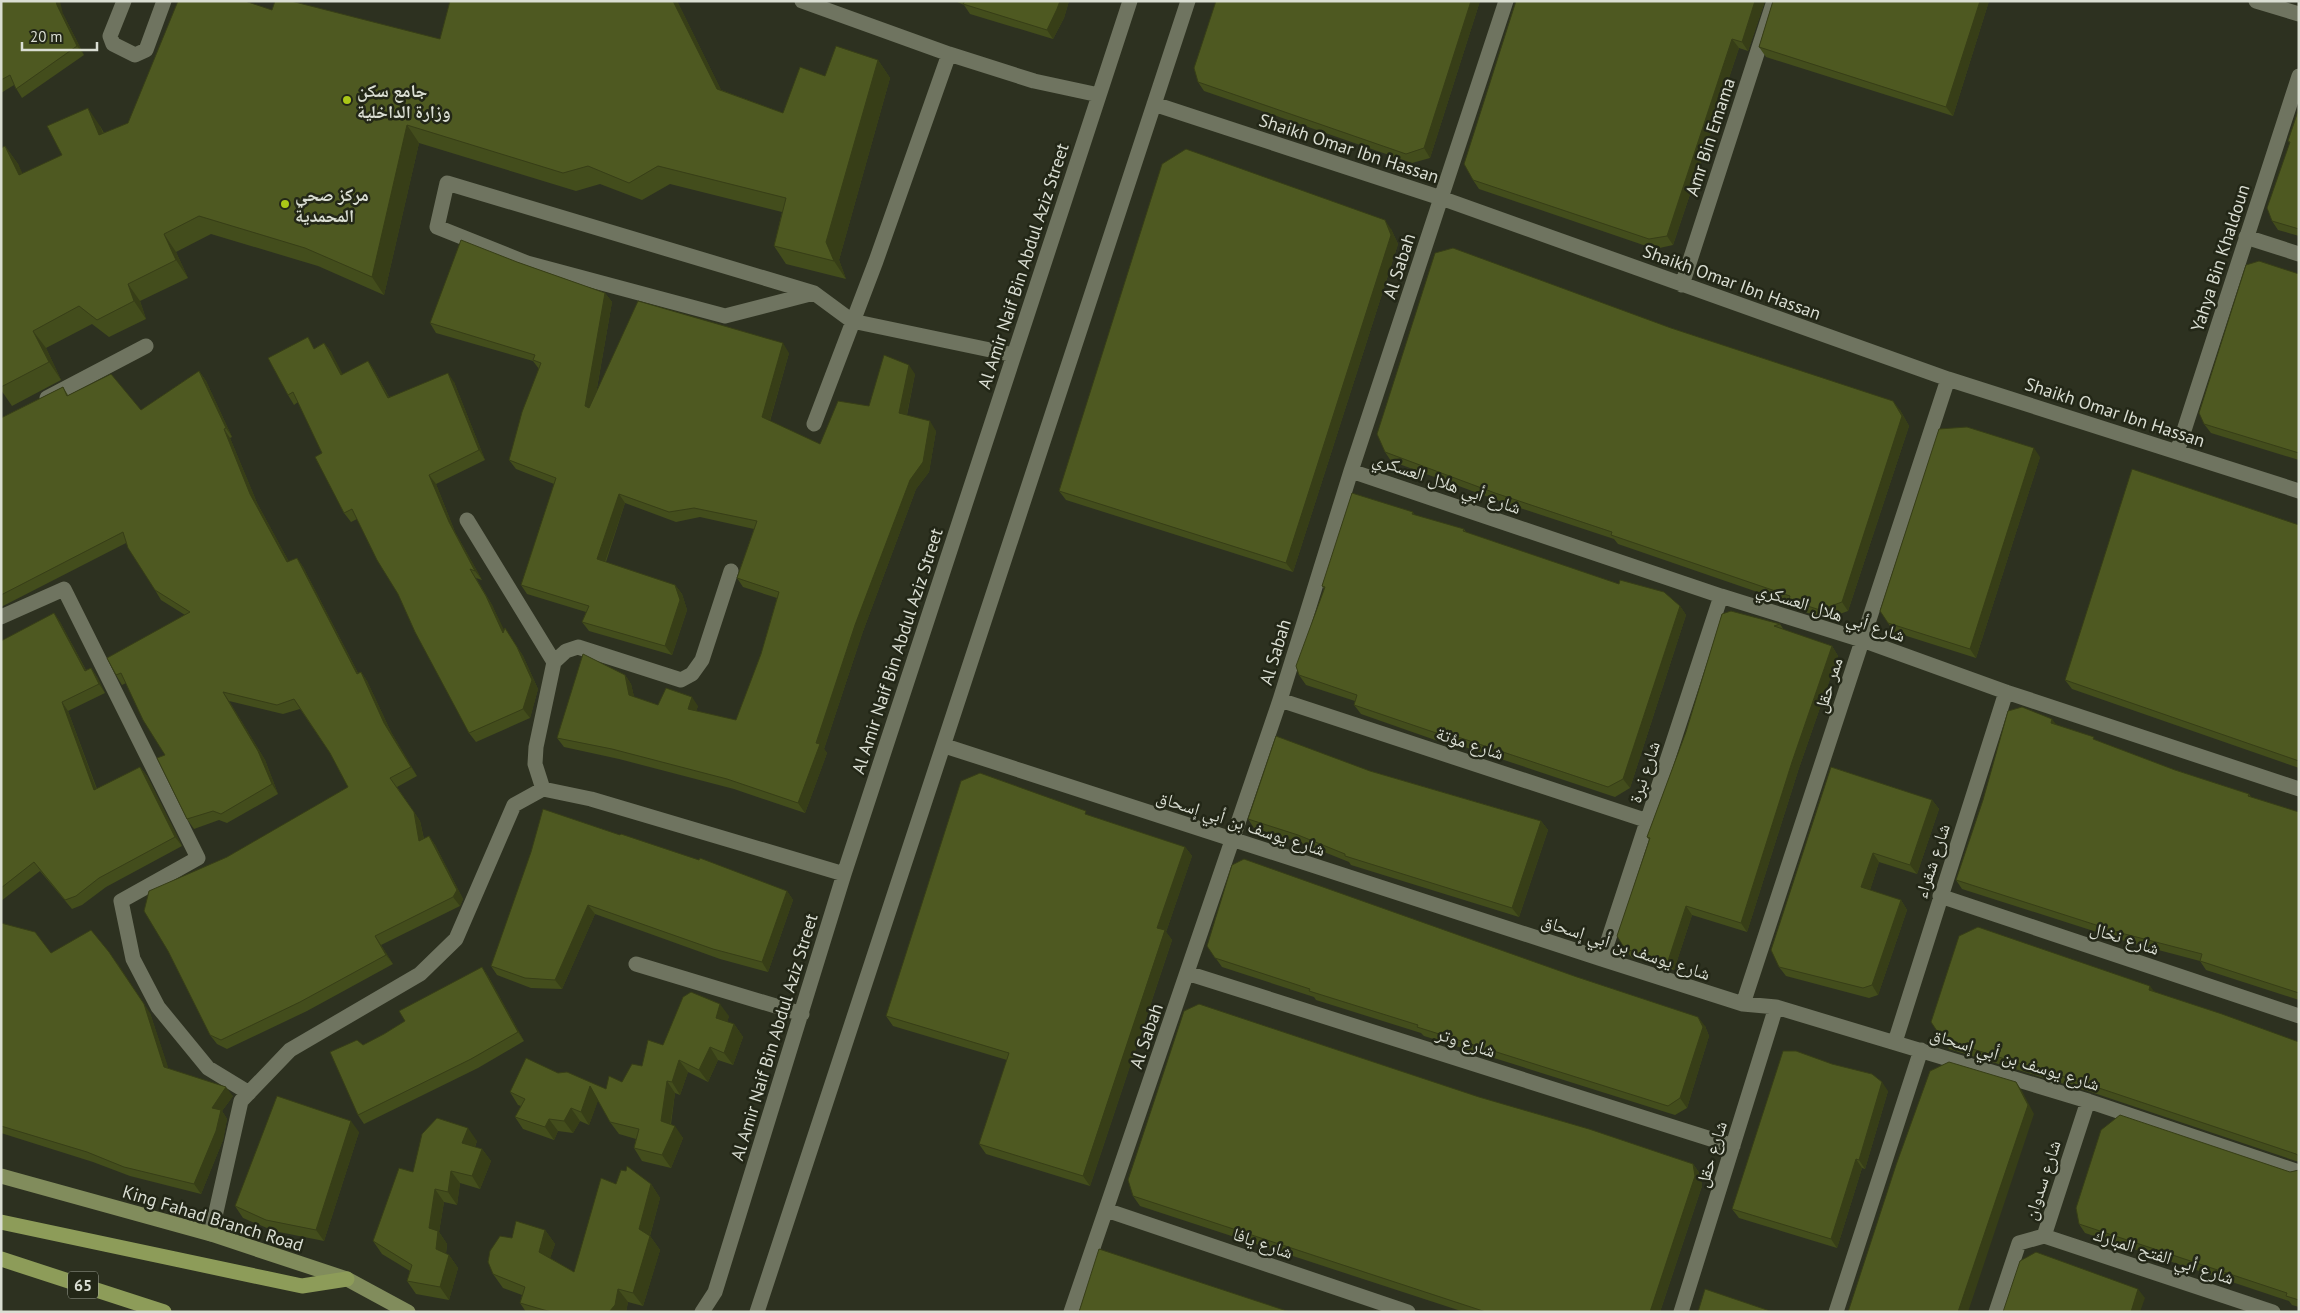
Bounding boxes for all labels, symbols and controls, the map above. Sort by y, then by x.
scale bar [22,20,98,52]
text: 20 m [30,27,63,46]
street label: Amr Bin Emama [1680,75,1740,199]
place label: جامع سكن وزارة الداخلية [357,79,451,123]
marker: جامع سكن وزارة الداخلية [341,94,353,106]
street label: Shaikh Omar Ibn Hassan [1256,108,1442,188]
street label: Al Amir Naif Bin Abdul Aziz Street [972,140,1074,392]
street label: Yahya Bin Khaldoun [2185,181,2255,335]
place label: مركز صحي المحمدية [295,183,369,227]
marker: مركز صحي المحمدية [279,198,291,210]
street label: Al Sabah [1378,230,1420,302]
street label: Shaikh Omar Ibn Hassan [1640,239,1824,325]
street label: Shaikh Omar Ibn Hassan [2022,372,2208,452]
street label: شارع أبي هلال العسكري [1369,447,1524,523]
street label: Al Amir Naif Bin Abdul Aziz Street [846,525,948,777]
street label: شارع أبي هلال العسكري [1753,577,1908,650]
street label: Al Sabah [1254,616,1296,688]
street label: ممر حقل [1808,654,1848,716]
street label: شارع مؤتة [1433,721,1507,765]
street label: شارع نبرة [1623,738,1665,806]
street label: شارع يوسف بن أبي إسحاق [1153,785,1328,865]
street label: شارع شقراء [1909,821,1955,901]
street label: شارع يوسف بن أبي إسحاق [1538,909,1713,989]
street label: Al Amir Naif Bin Abdul Aziz Street [725,911,823,1163]
street label: شارع نخال [2088,916,2162,960]
street label: Al Sabah [1124,1000,1168,1072]
street label: شارع وتر [1433,1021,1499,1062]
street label: شارع يوسف بن أبي إسحاق [1926,1022,2103,1099]
street label: شارع حقل [1690,1118,1732,1190]
street label: شارع سدوان [2018,1137,2066,1223]
street label: King Fahad Branch Road [120,1180,306,1256]
street label: شارع يافا [1230,1222,1296,1264]
street label: شارع أبي الفتح المبارك [2090,1222,2237,1293]
road number: 65 [68,1272,98,1298]

